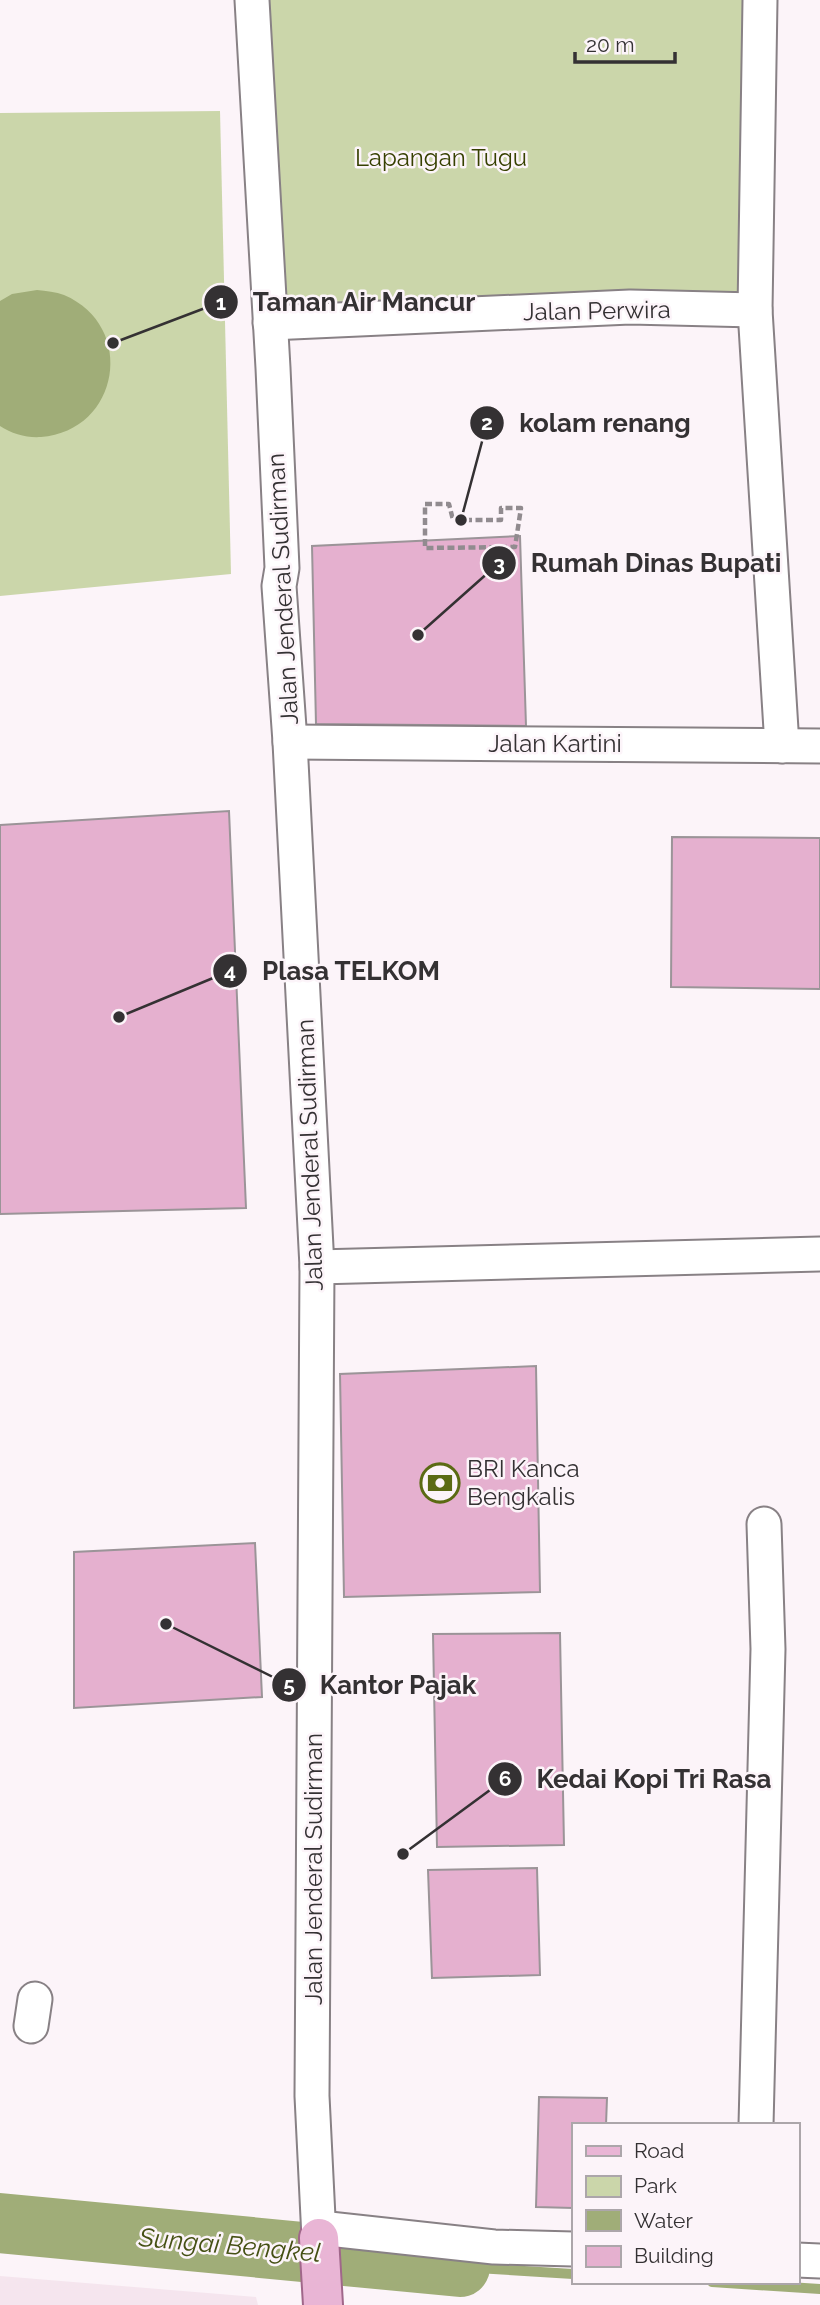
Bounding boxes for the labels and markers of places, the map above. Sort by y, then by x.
callout: Taman Air Mancur [203,279,490,326]
callout: kolam renang [470,399,704,446]
callout: Rumah Dinas Bupati [482,540,796,587]
callout: Plasa TELKOM [213,947,454,994]
place label: BRI Kanca Bengkalis [467,1454,580,1511]
bank icon: BRI Kanca Bengkalis [419,1462,461,1504]
callout: Kantor Pajak [271,1661,491,1708]
callout: Kedai Kopi Tri Rasa [487,1756,786,1803]

